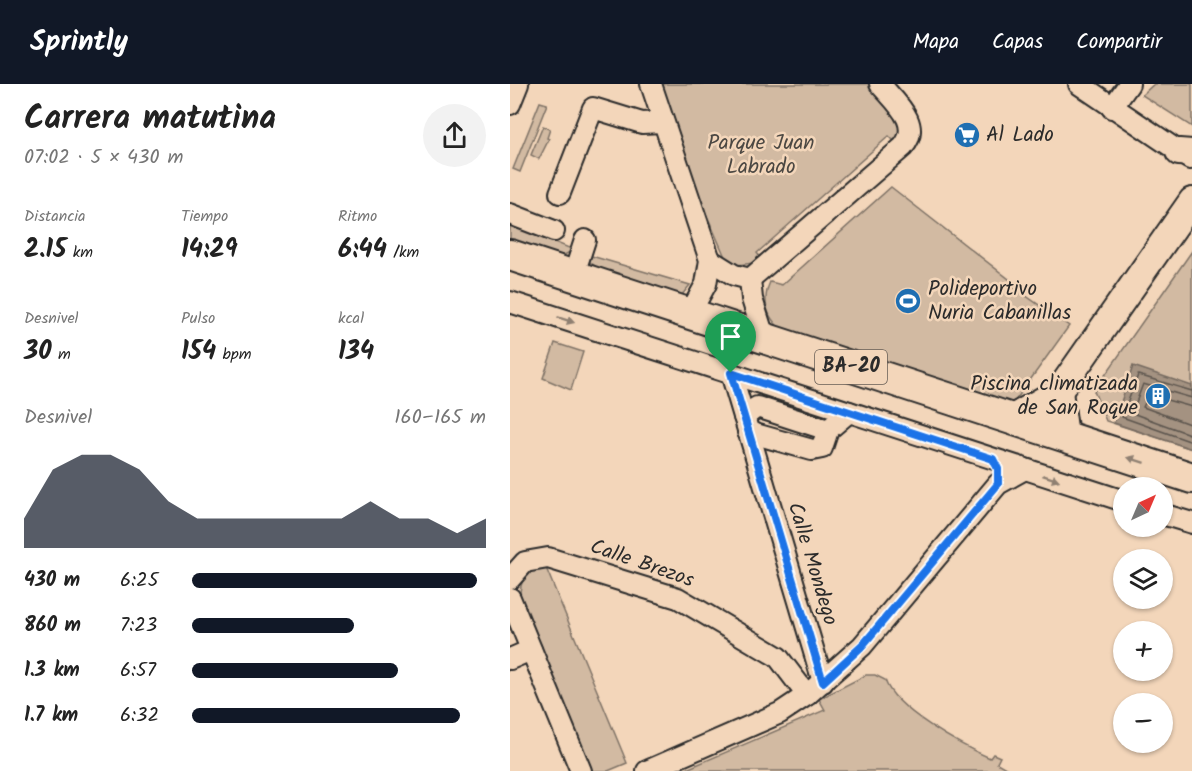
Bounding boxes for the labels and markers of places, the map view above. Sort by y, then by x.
place label: Al Lado [986,119,1054,152]
supermarket icon: Al Lado [952,120,982,150]
place label: Polideportivo Nuria Cabanillas [928,273,1071,330]
sports icon: Polideportivo Nuria Cabanillas [893,286,923,316]
pin [705,311,756,373]
place label: Piscina climatizada de San Roque [970,368,1139,425]
building icon: Piscina climatizada de San Roque [1143,381,1173,411]

